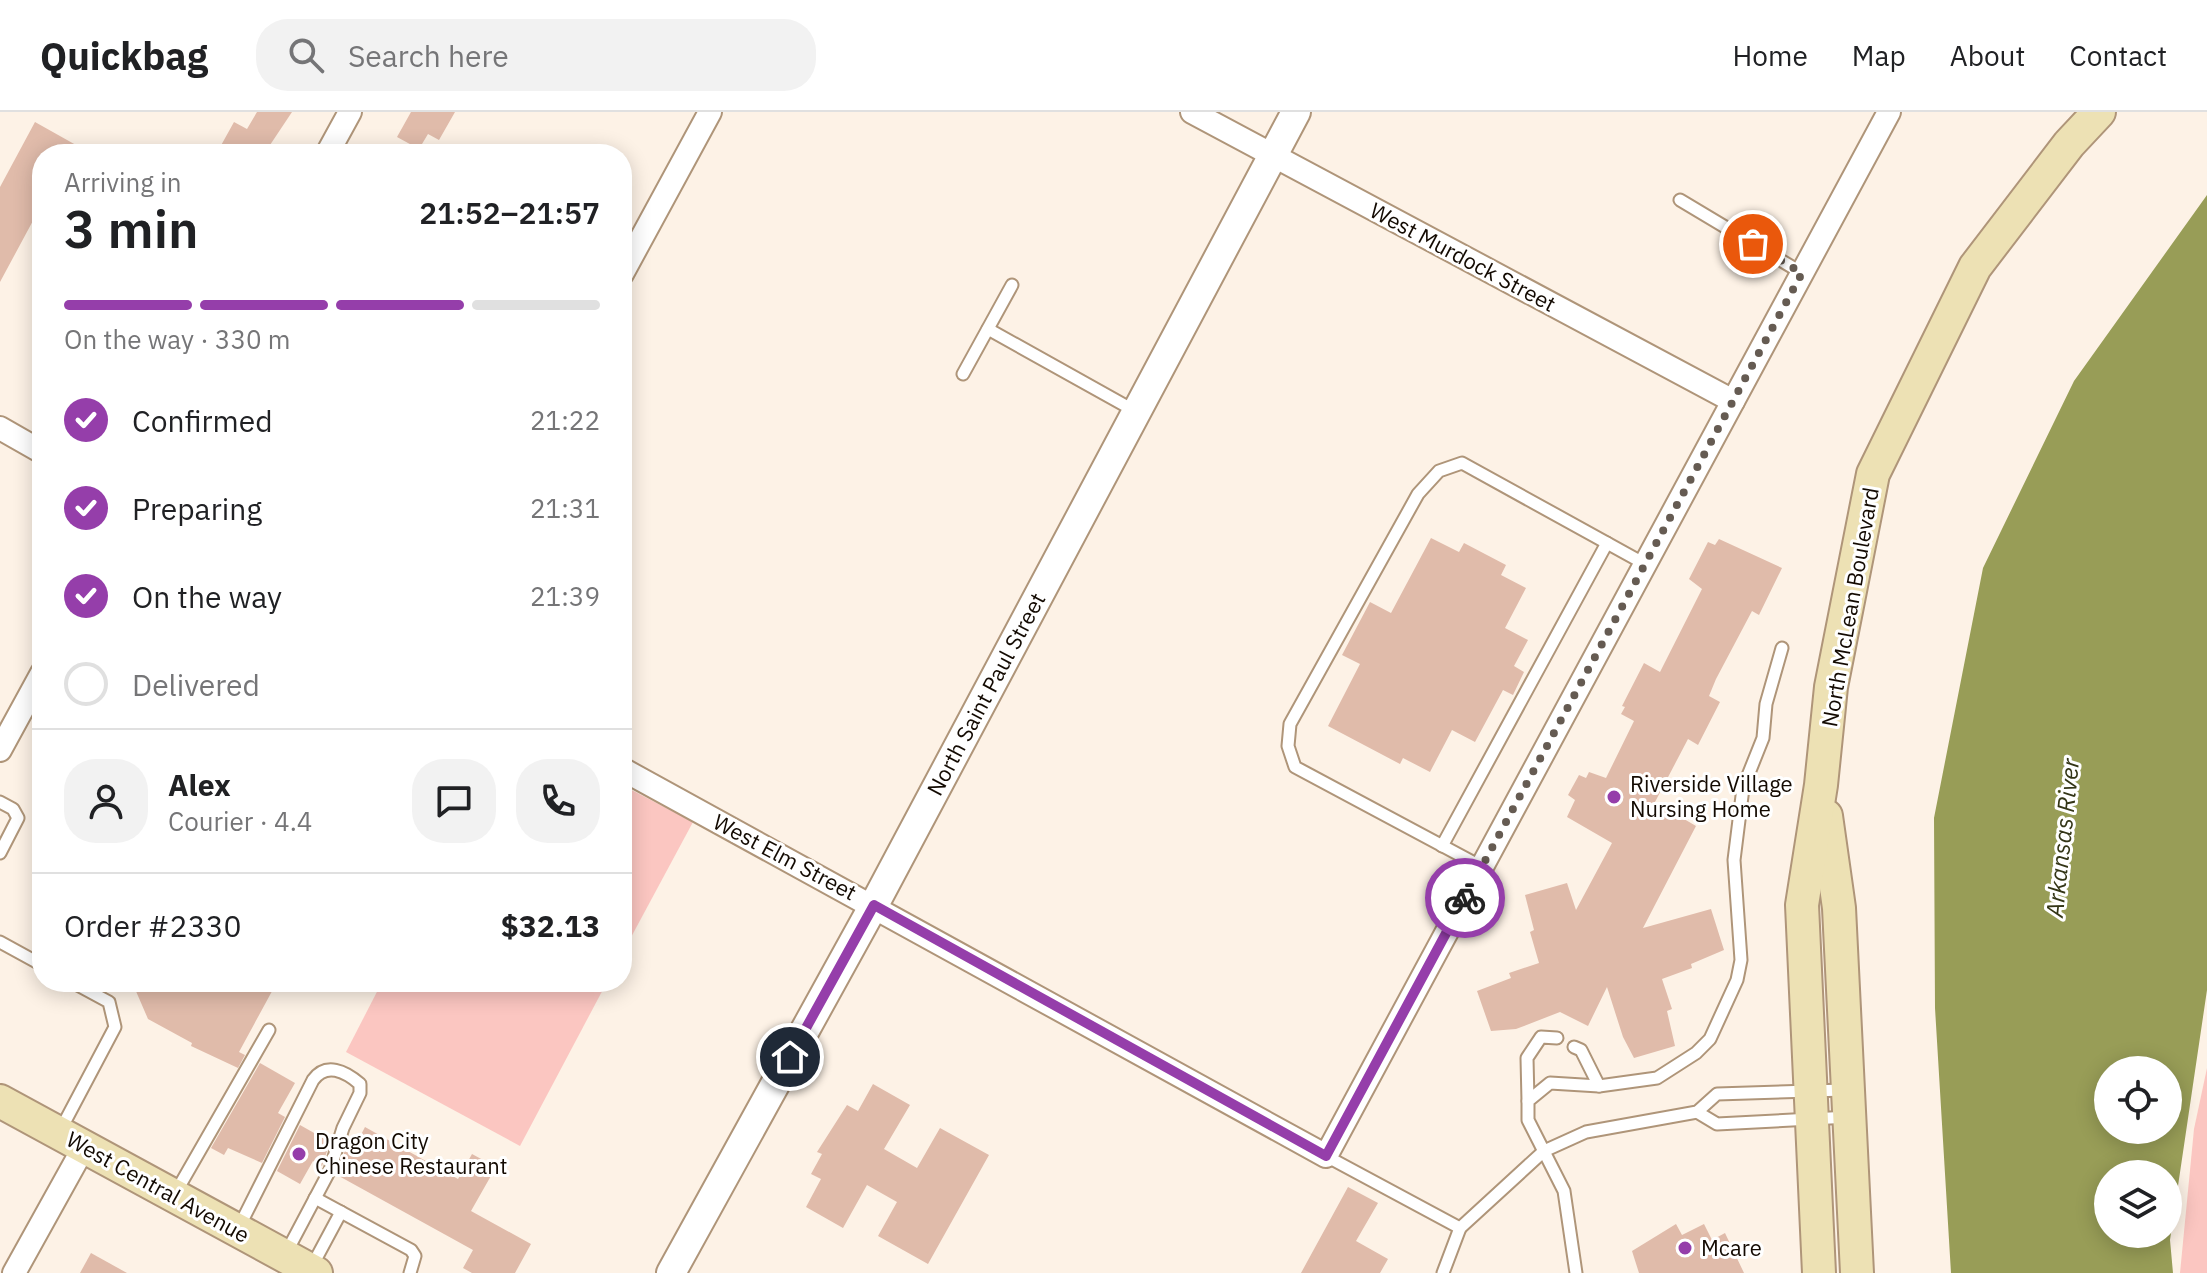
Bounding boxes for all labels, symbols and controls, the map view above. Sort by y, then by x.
search box [256,19,816,91]
text: Quickbag [40,31,208,80]
icon: search [284,33,328,77]
text: Search here [348,36,509,75]
text: Home [1732,37,1808,74]
text: Map [1852,37,1906,74]
text: About [1950,37,2025,74]
text: Contact [2069,37,2167,74]
text: Arriving in [64,165,181,199]
text: 21:52–21:57 [419,193,600,232]
text: 3 min [64,195,199,262]
street label: West Murdock Street [1365,195,1561,318]
pin [1719,210,1787,278]
icon: bag [1731,222,1775,266]
text: On the way · 330 m [64,322,290,356]
icon: check [64,398,108,442]
text: Confirmed [132,401,273,440]
text: 21:22 [530,403,600,437]
street label: North McLean Boulevard [1814,485,1885,729]
icon: check [64,486,108,530]
text: Preparing [132,489,262,528]
text: 21:31 [530,491,600,525]
icon: check [64,574,108,618]
text: On the way [132,577,282,616]
text: 21:39 [530,579,600,613]
street label: North Saint Paul Street [920,587,1051,800]
text: Delivered [132,665,260,704]
water label: Arkansas River [2038,756,2086,920]
button: person [64,759,148,843]
button: chat [412,759,496,843]
button: phone [516,759,600,843]
text: Alex [168,765,231,804]
place label: Riverside Village Nursing Home [1630,769,1793,823]
marker: Riverside Village Nursing Home [1605,788,1623,806]
text: Courier · 4.4 [168,804,312,838]
street label: West Elm Street [709,807,862,907]
courier [1425,858,1505,938]
icon: bike [1443,876,1487,920]
text: Order #2330 [64,906,241,945]
text: $32.13 [501,906,600,945]
pin [756,1023,824,1091]
icon: home [768,1035,812,1079]
map controls [2094,1056,2182,1248]
button: locate [2094,1056,2182,1144]
street label: West Central Avenue [61,1124,255,1249]
place label: Dragon City Chinese Restaurant [315,1126,508,1180]
marker: Dragon City Chinese Restaurant [290,1145,308,1163]
button: layers [2094,1160,2182,1248]
place label: Mcare [1701,1233,1762,1262]
marker: Mcare [1676,1239,1694,1257]

